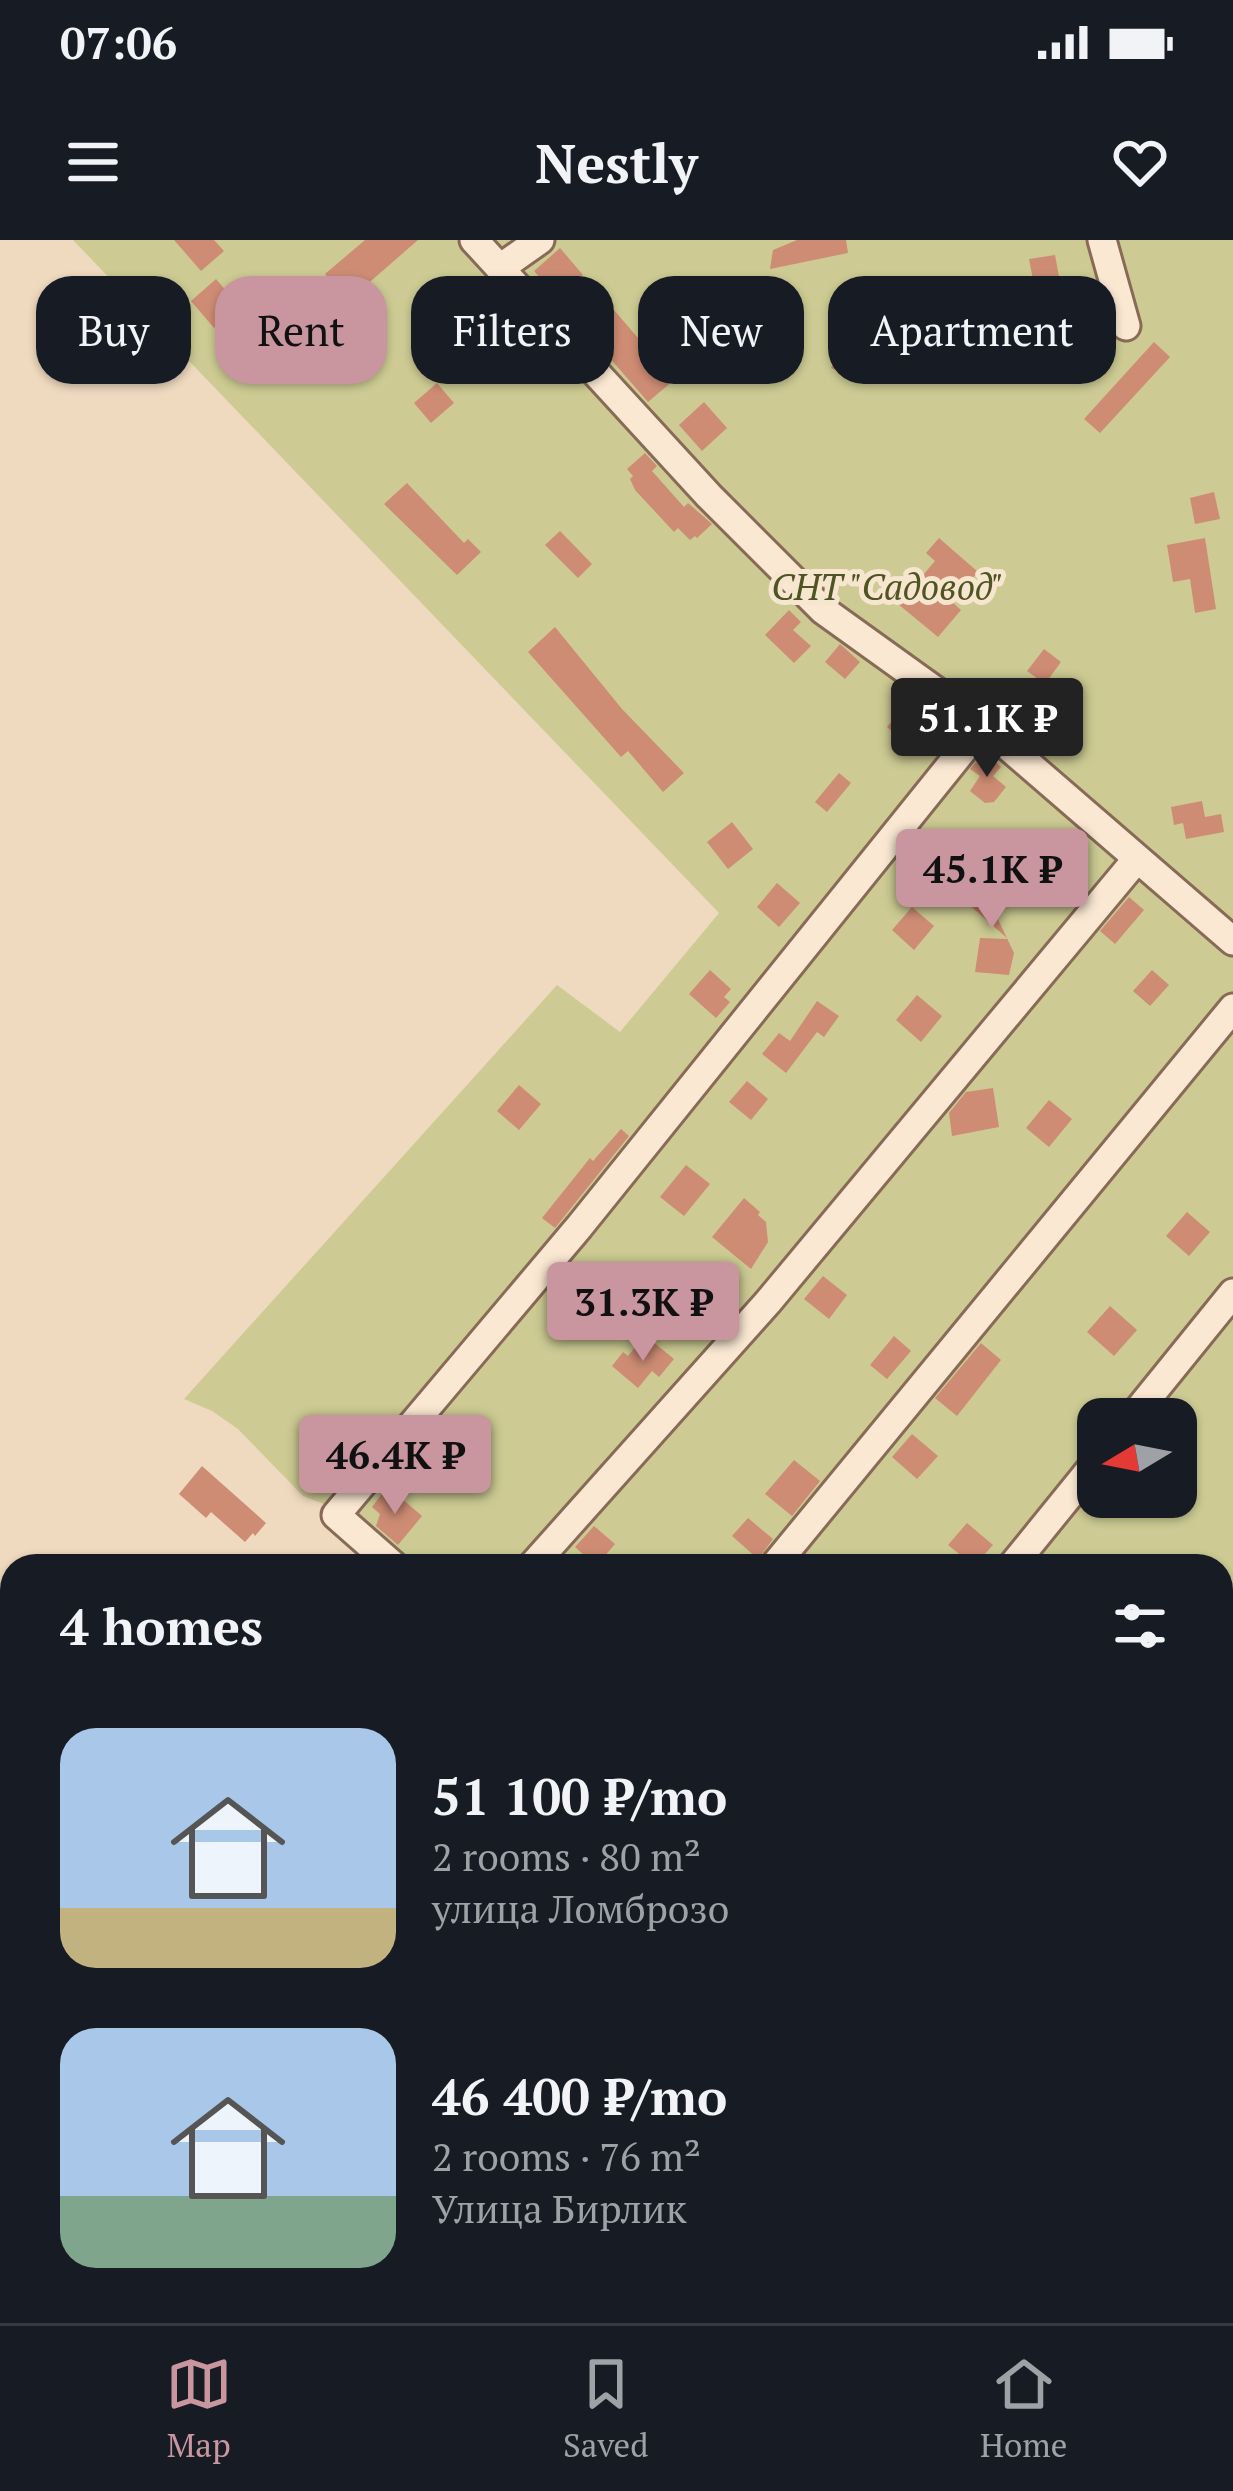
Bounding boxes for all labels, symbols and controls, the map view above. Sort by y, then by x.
text: 07:06 [60,12,177,72]
text: Nestly [535,127,698,198]
icon: menu [60,129,126,195]
icon: heart [1107,129,1173,195]
chip: Buy [36,276,191,384]
chip: Rent [215,276,387,384]
chip: Filters [411,276,614,384]
chip: New [638,276,804,384]
chip: Apartment [828,276,1116,384]
park label: СНТ "Садовод" [771,563,1003,610]
pin: 51.1K ₽ [876,678,1098,780]
text: 51.1K ₽ [918,691,1056,743]
pin: 45.1K ₽ [881,829,1103,931]
text: 45.1K ₽ [923,842,1061,894]
pin: 31.3K ₽ [532,1262,754,1364]
text: 31.3K ₽ [574,1275,712,1327]
north arrow [1077,1398,1197,1518]
map controls [1077,1398,1197,1518]
pin: 46.4K ₽ [284,1415,506,1517]
text: 46.4K ₽ [326,1428,464,1480]
text: 4 homes [60,1592,263,1660]
icon: filters [1107,1593,1173,1659]
text: 51 100 ₽/mo [432,1762,727,1830]
icon: home [156,1776,300,1920]
text: 2 rooms · 80 m² [432,1830,701,1882]
text: улица Ломброзо [432,1882,729,1934]
text: 46 400 ₽/mo [432,2062,727,2130]
icon: home [156,2076,300,2220]
text: 2 rooms · 76 m² [432,2130,701,2182]
text: Улица Бирлик [432,2182,687,2234]
tab: Map [166,2351,232,2466]
tab: Saved [563,2351,649,2466]
tab: Home [980,2351,1067,2466]

